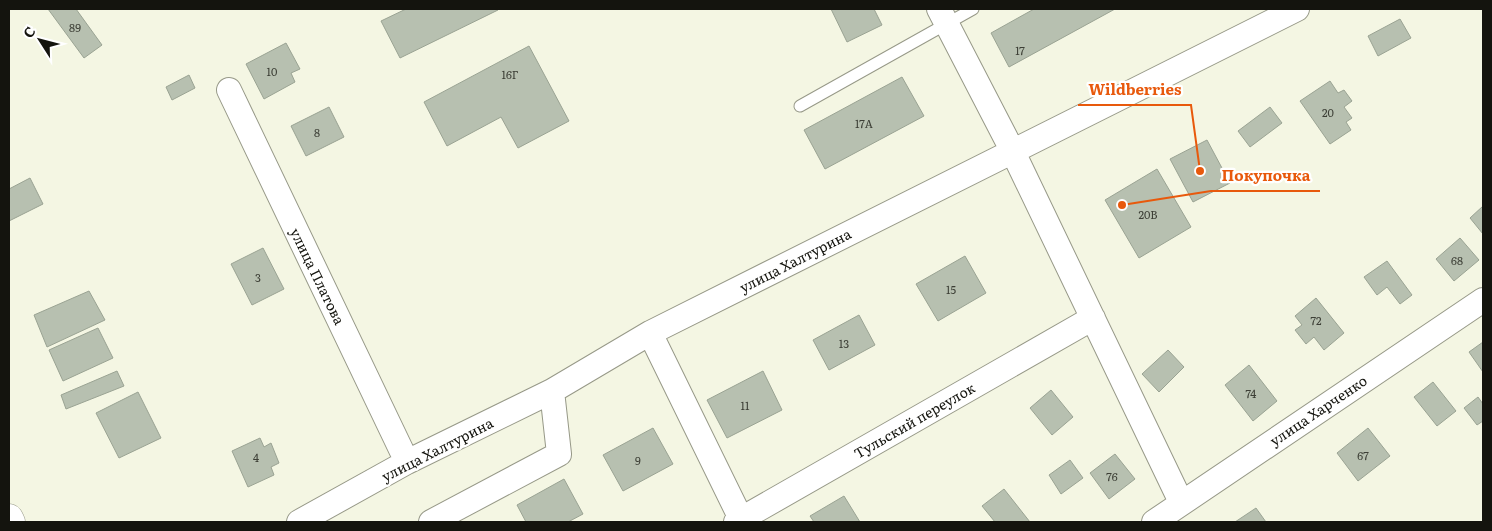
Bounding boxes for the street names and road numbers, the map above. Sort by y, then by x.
street label: улица Халтурина [736,223,855,297]
street label: улица Платова [286,224,350,328]
street label: улица Харченко [1265,370,1371,450]
street label: Тульский переулок [850,377,979,463]
street label: улица Халтурина [378,412,497,486]

